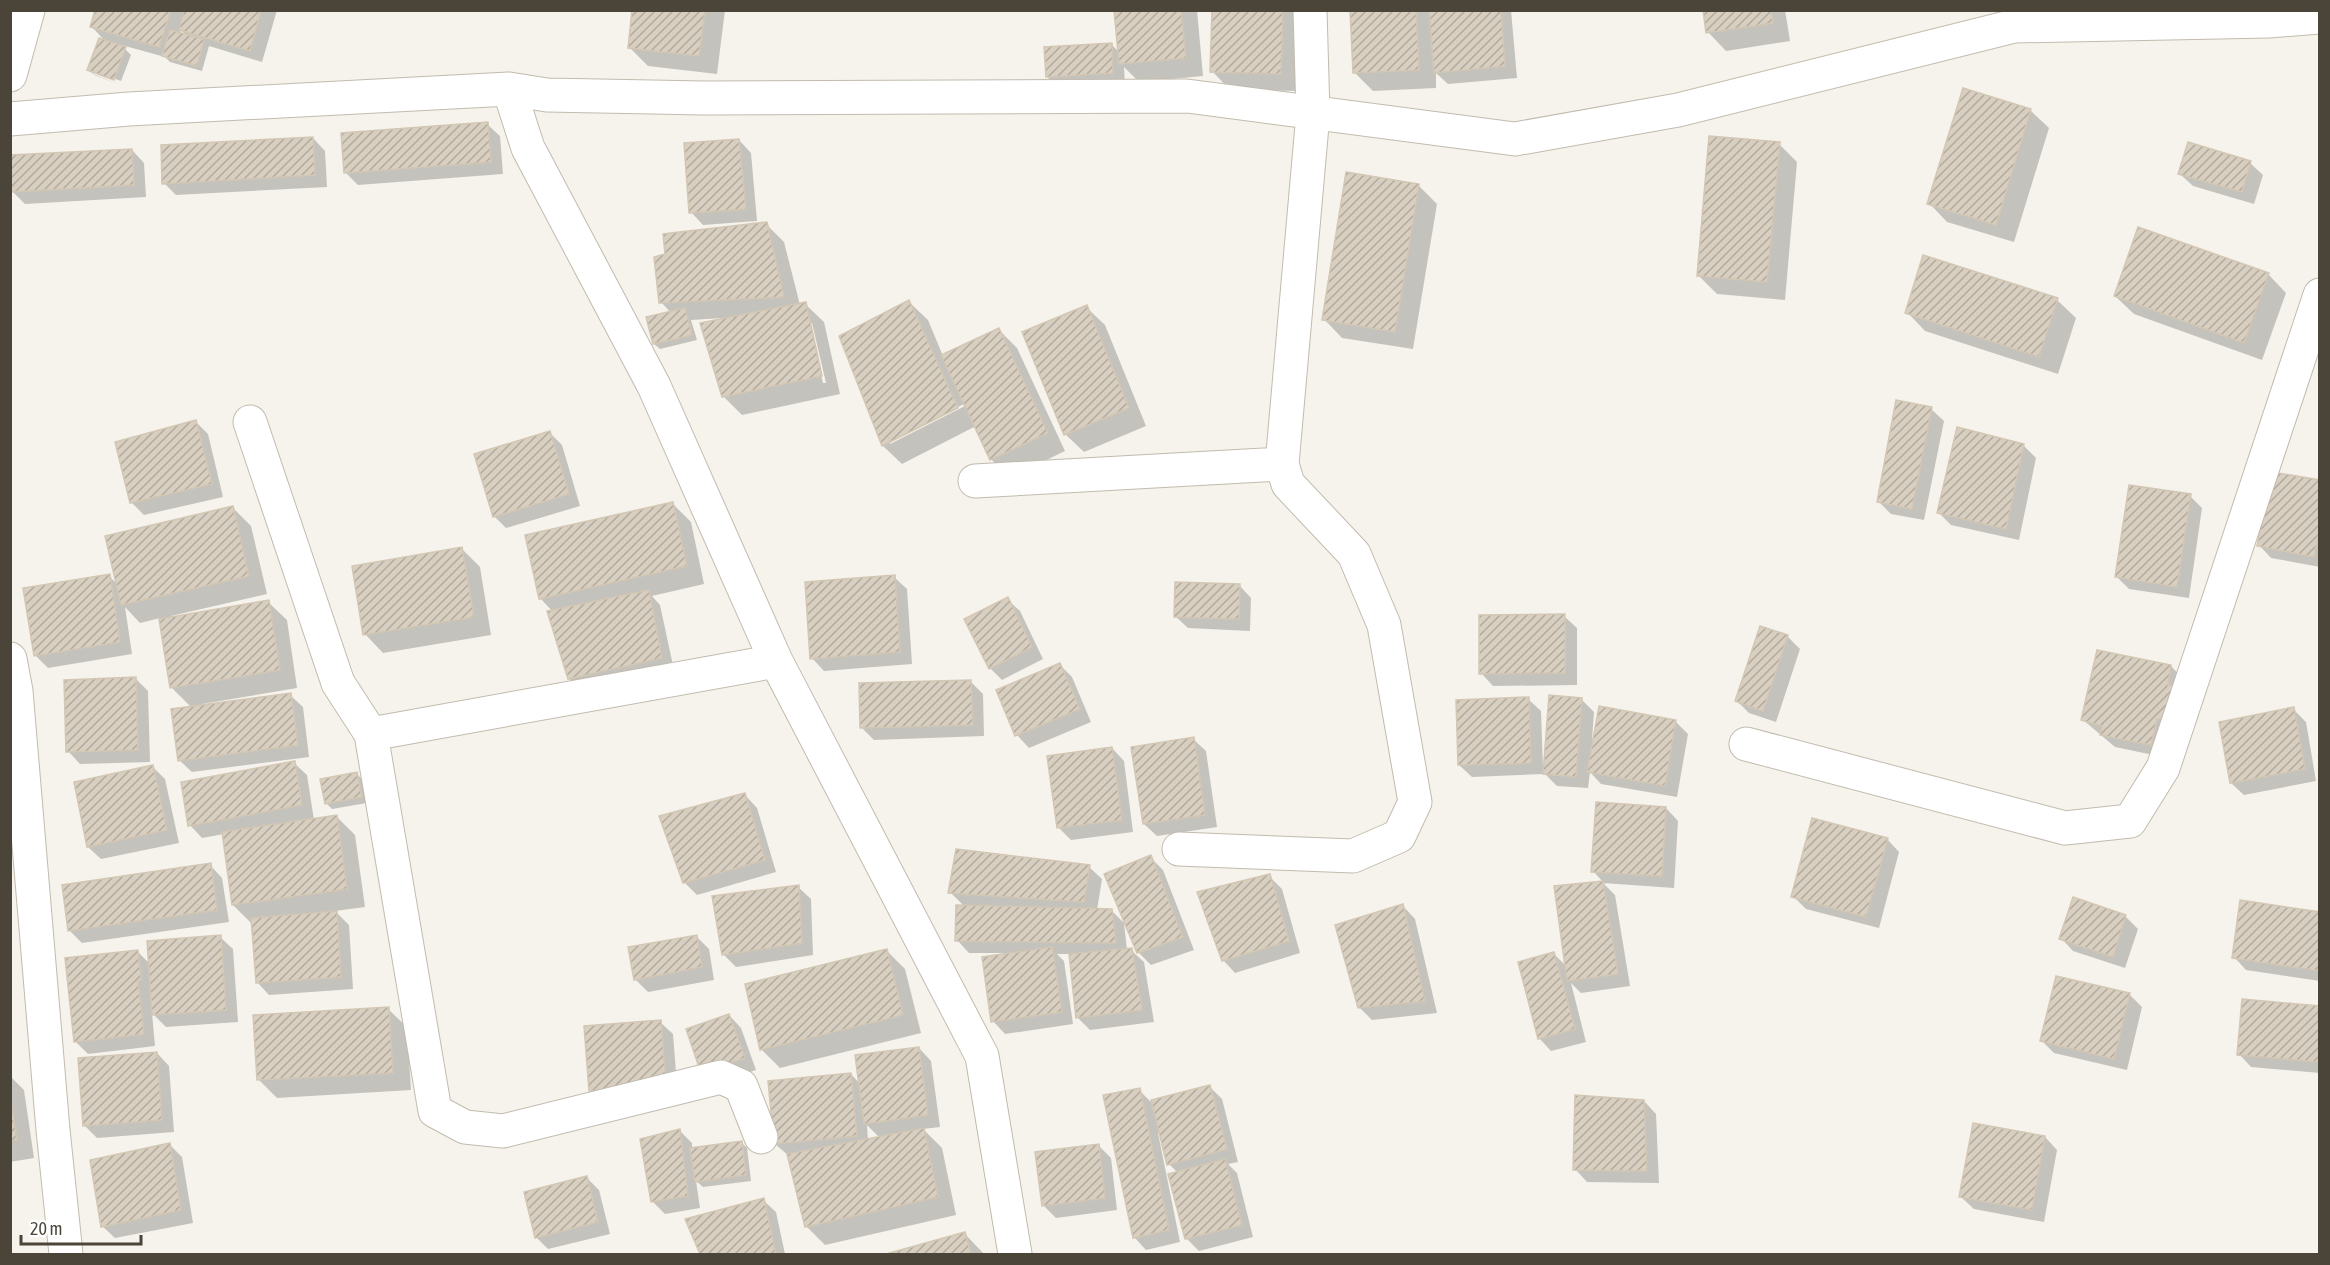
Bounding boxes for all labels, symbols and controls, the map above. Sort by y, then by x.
scale bar [21,1208,141,1246]
text: 20 m [30,1218,62,1239]

